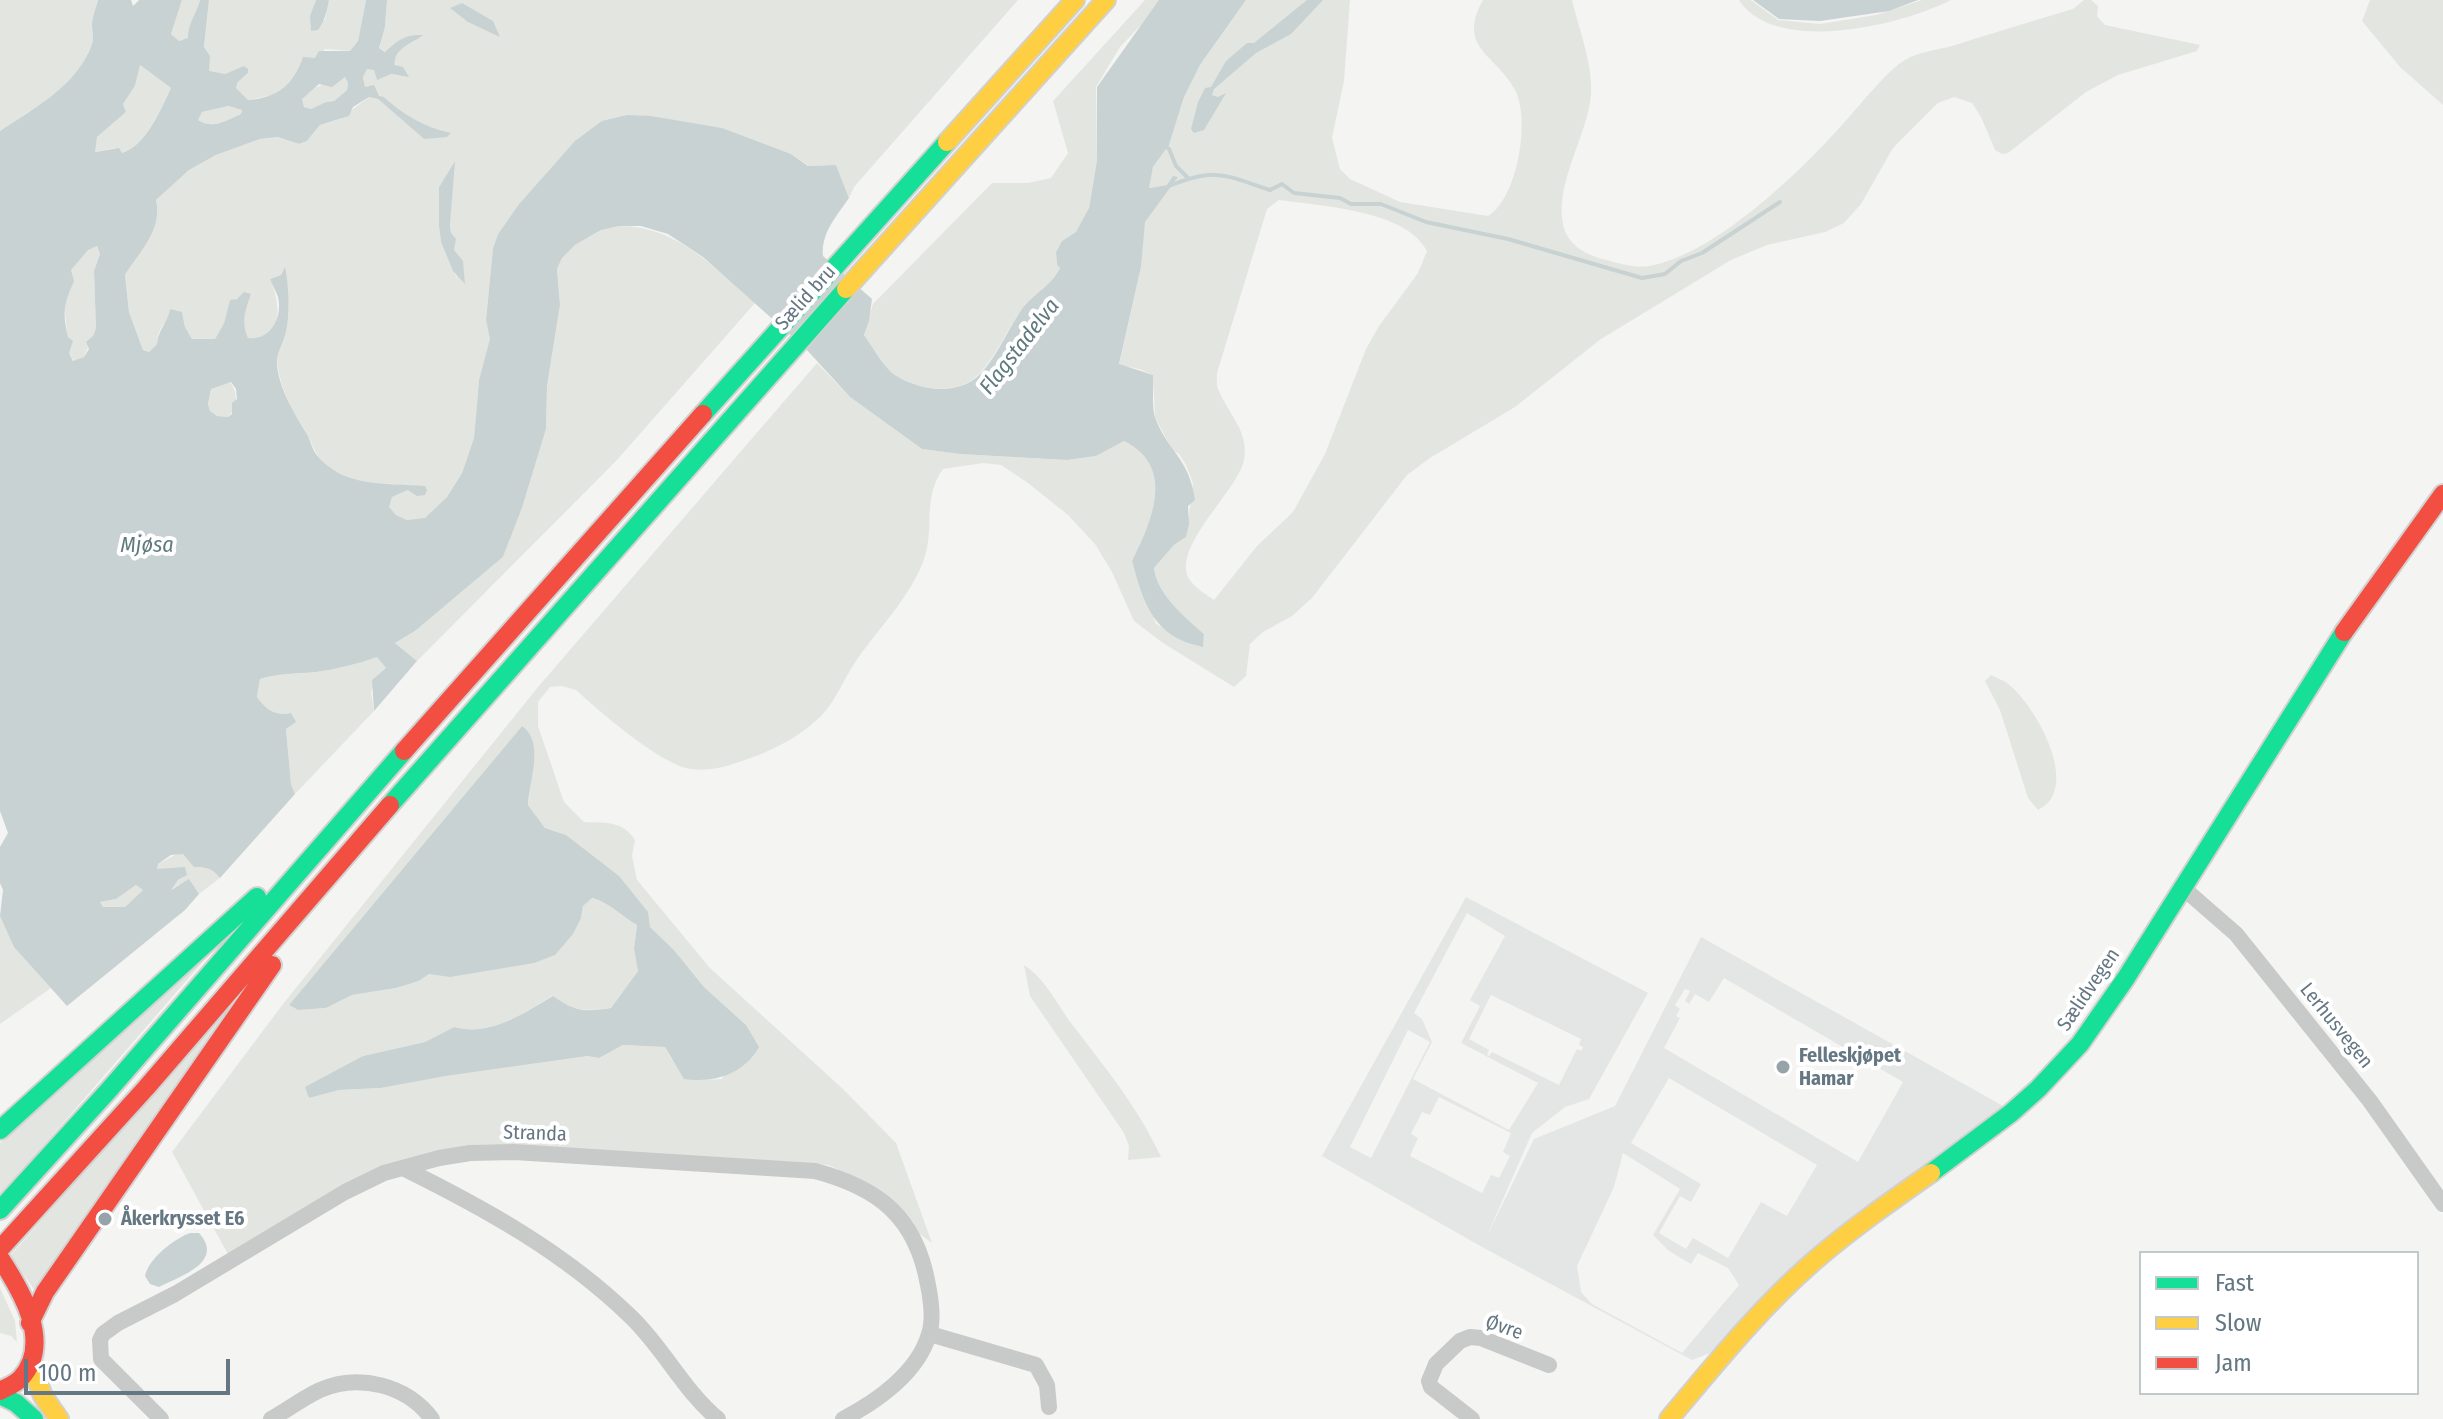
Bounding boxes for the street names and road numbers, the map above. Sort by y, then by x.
street label: Sælid bru [771,261,841,335]
street label: Sælidvegen [2053,944,2125,1036]
street label: Lerhusvegen [2294,979,2378,1073]
street label: Stranda [503,1121,567,1147]
street label: Øvre [1482,1311,1526,1345]

